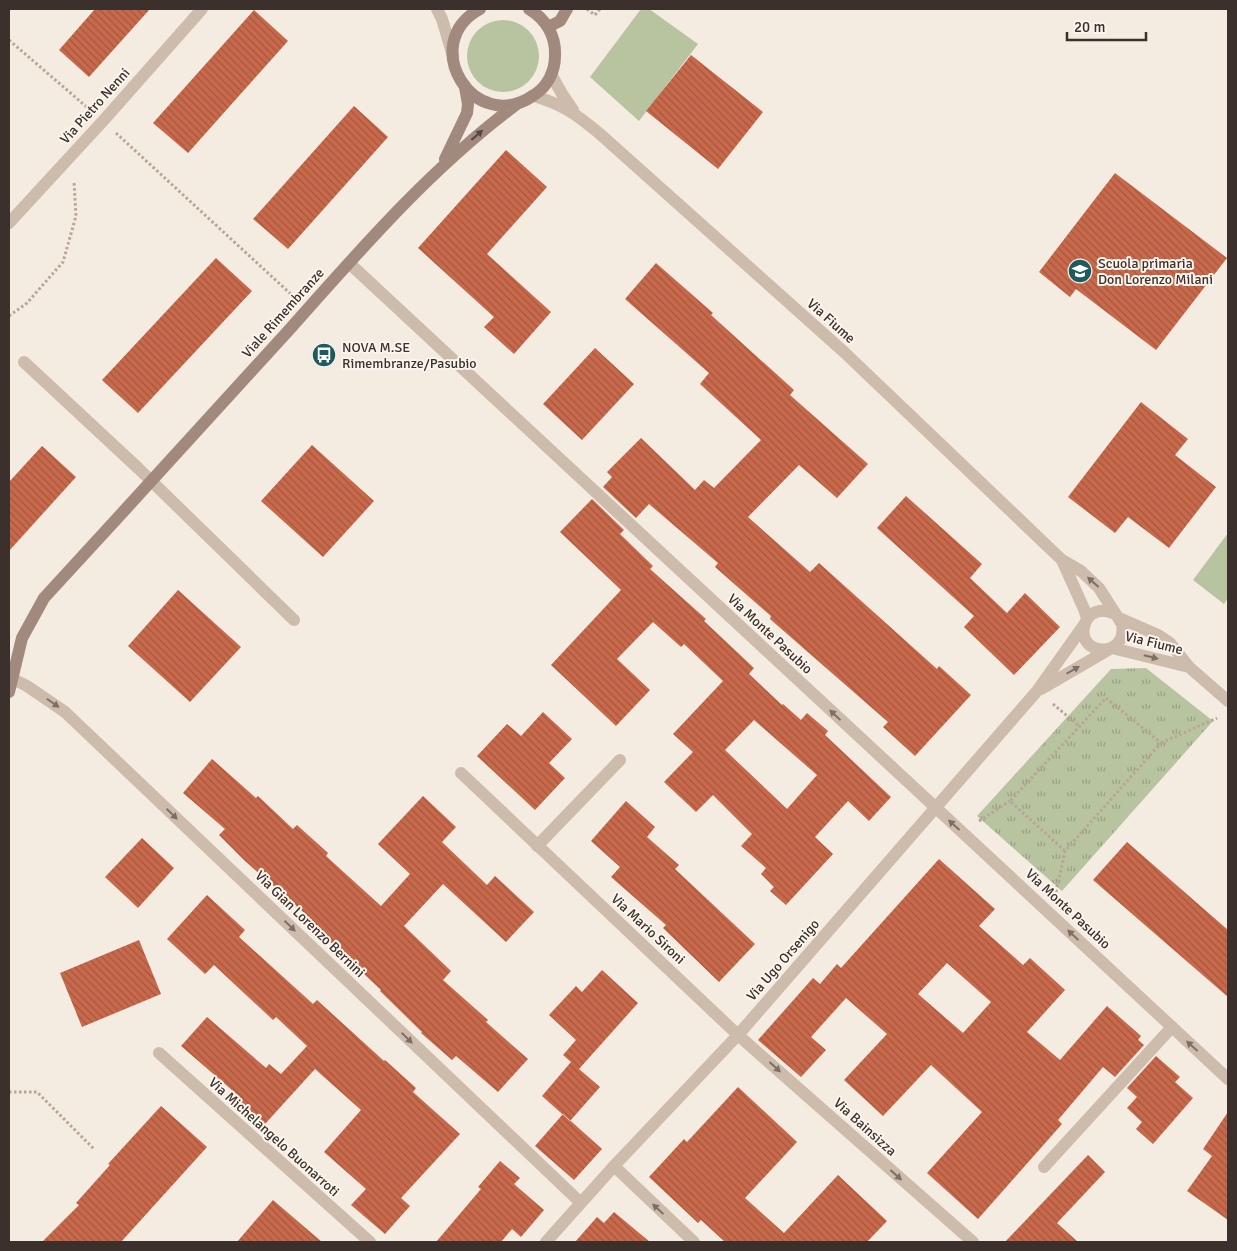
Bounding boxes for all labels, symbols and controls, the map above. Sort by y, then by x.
scale bar [1067,10,1146,42]
text: 20 m [1074,18,1105,36]
street label: Via Pietro Nenni [56,64,134,148]
one-way arrow [470,130,483,141]
place label: Scuola primaria Don Lorenzo Milani [1098,255,1213,288]
school or university icon: Scuola primaria Don Lorenzo Milani [1067,258,1093,284]
street label: Viale Rimembranze [238,265,328,361]
street label: Via Fiume [803,295,859,347]
place label: NOVA M.SE Rimembranze/Pasubio [342,339,477,372]
bus stop icon: NOVA M.SE Rimembranze/Pasubio [311,342,337,368]
one-way arrow [1088,576,1100,588]
street label: Via Monte Pasubio [724,590,816,678]
street label: Via Fiume [1123,628,1185,658]
one-way arrow [1143,653,1158,661]
one-way arrow [1067,666,1080,675]
one-way arrow [46,698,60,708]
one-way arrow [829,709,841,721]
one-way arrow [166,807,178,819]
one-way arrow [948,819,960,831]
street label: Via Monte Pasubio [1022,865,1114,953]
street label: Via Gian Lorenzo Bernini [251,867,369,981]
street label: Via Mario Sironi [607,890,689,968]
street label: Via Ugo Orsenigo [743,916,823,1004]
one-way arrow [283,920,295,932]
one-way arrow [1068,929,1080,941]
one-way arrow [401,1032,413,1044]
one-way arrow [1187,1040,1199,1052]
one-way arrow [768,1061,780,1073]
street label: Via Michelangelo Buonarroti [205,1074,343,1200]
street label: Via Bainsizza [830,1094,900,1160]
one-way arrow [890,1169,903,1180]
one-way arrow [653,1203,665,1215]

